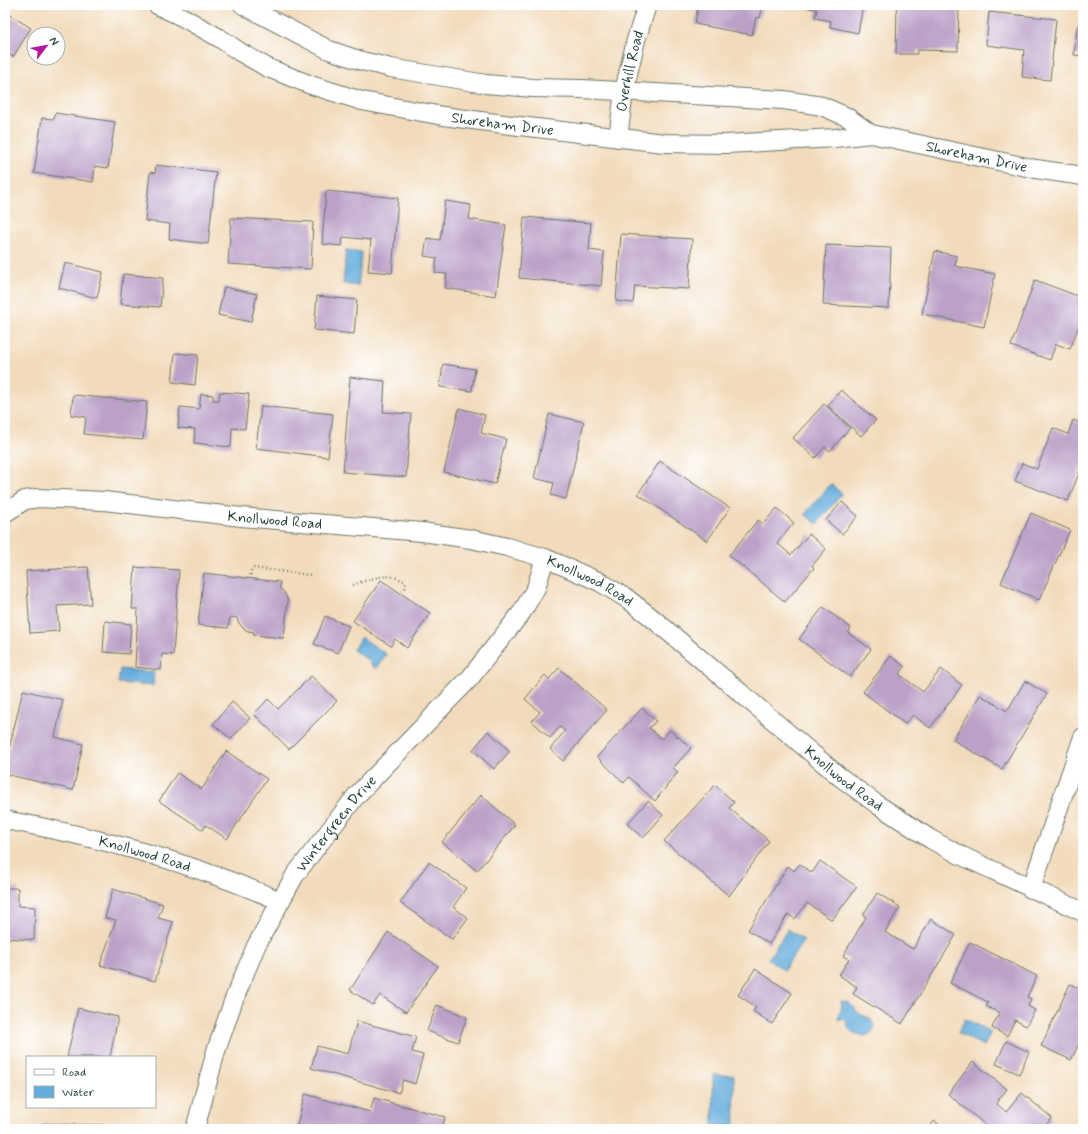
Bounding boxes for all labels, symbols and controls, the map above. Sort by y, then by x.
north arrow [26,26,66,66]
street label: Overhill Road [612,28,649,113]
text: N [46,34,62,48]
street label: Shoreham Drive [450,108,555,141]
street label: Shoreham Drive [924,137,1029,178]
street label: Knollwood Road [226,506,323,535]
street label: Knollwood Road [543,551,637,611]
street label: Knollwood Road [800,742,886,816]
street label: Wintergreen Drive [292,771,382,877]
street label: Knollwood Road [97,832,193,877]
legend [26,1056,156,1108]
text: Road [62,1065,86,1081]
text: Water [62,1085,94,1101]

